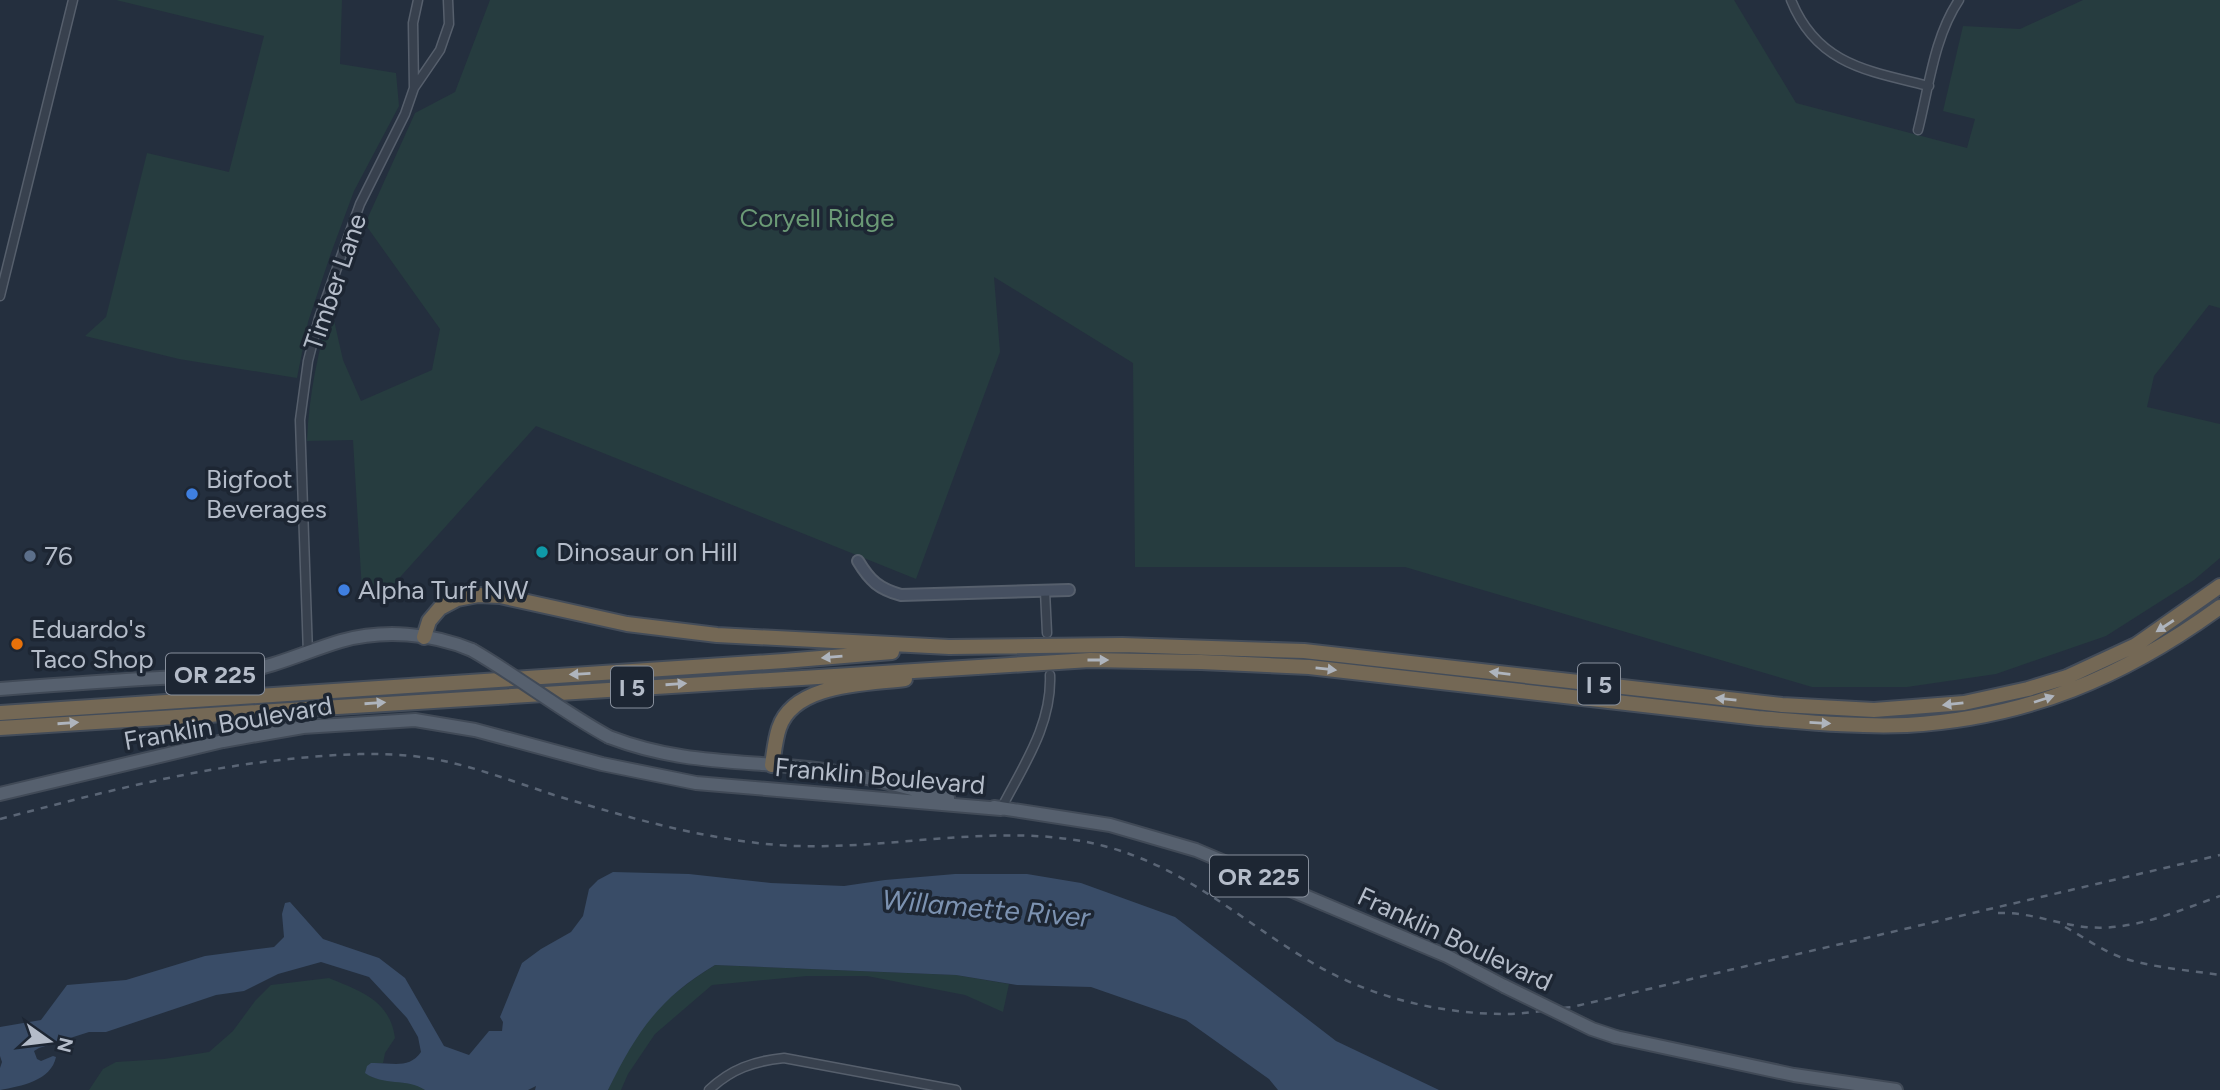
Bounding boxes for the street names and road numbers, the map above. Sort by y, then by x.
street label: Timber Lane [297,209,373,355]
road number: OR 225 [166,654,264,694]
road number: I 5 [1578,664,1620,704]
road number: I 5 [611,666,653,708]
street label: Franklin Boulevard [121,689,335,757]
street label: Franklin Boulevard [773,751,987,801]
road number: OR 225 [1210,856,1308,896]
street label: Franklin Boulevard [1353,880,1557,998]

